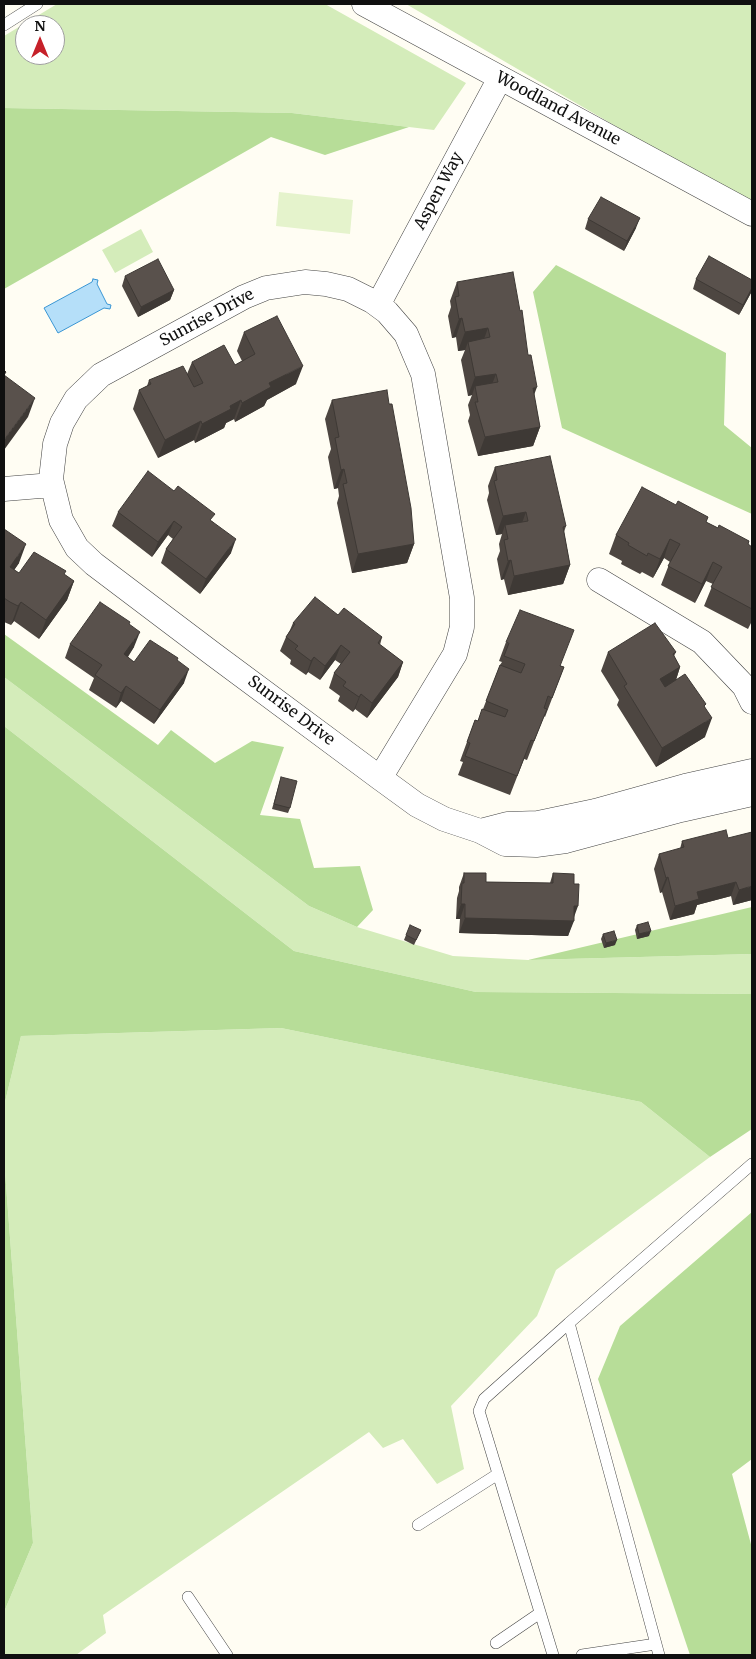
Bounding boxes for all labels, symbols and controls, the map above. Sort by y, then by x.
north arrow [15,15,65,65]
text: N [34,17,46,35]
street label: Woodland Avenue [492,68,624,150]
street label: Aspen Way [411,149,467,233]
street label: Sunrise Drive [157,285,257,351]
street label: Sunrise Drive [244,672,338,750]

